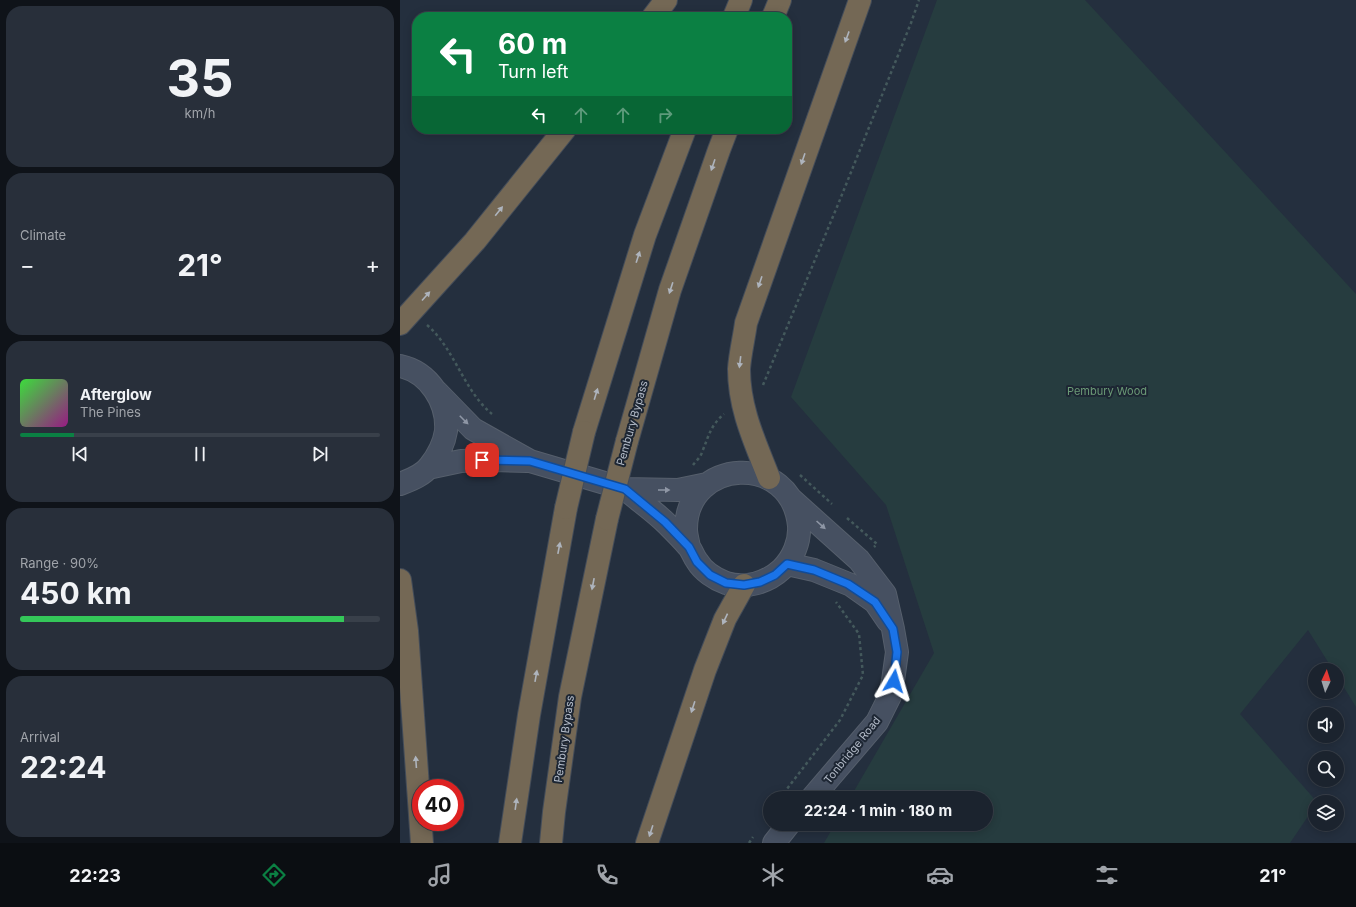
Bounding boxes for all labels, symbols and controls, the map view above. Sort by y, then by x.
text: 60 m [498,27,567,61]
icon: left [432,28,484,80]
one-way arrow [843,31,849,43]
text: 35 [167,47,233,110]
text: Turn left [498,61,568,82]
icon: left [528,104,550,126]
icon: ahead [570,104,592,126]
icon: ahead [612,104,634,126]
icon: right [654,104,676,126]
text: km/h [185,105,215,121]
one-way arrow [800,154,806,166]
one-way arrow [710,160,716,172]
one-way arrow [495,205,504,216]
text: Climate [20,227,66,243]
text: 21° [177,247,223,283]
one-way arrow [635,250,641,262]
text: − [20,252,35,278]
text: + [365,252,380,278]
one-way arrow [757,276,763,288]
one-way arrow [668,283,674,295]
one-way arrow [422,290,431,301]
one-way arrow [737,356,743,368]
street label: Pembury Bypass [613,379,651,467]
park label: Pembury Wood [1067,384,1147,398]
text: Afterglow [80,385,152,404]
one-way arrow [593,388,599,400]
text: The Pines [80,404,141,420]
one-way arrow [459,415,469,425]
icon: previous [69,443,91,465]
icon: pause [189,443,211,465]
icon: next [309,443,331,465]
pin [465,443,499,477]
icon: arrive [471,449,493,471]
one-way arrow [658,487,671,493]
one-way arrow [815,521,826,530]
one-way arrow [556,542,562,554]
text: Range · 90% [20,555,99,571]
text: 450 km [20,575,132,611]
one-way arrow [590,578,596,590]
one-way arrow [722,614,728,625]
position arrow [873,660,915,702]
north arrow [1308,663,1344,699]
map controls [1308,663,1344,831]
one-way arrow [533,670,539,682]
street label: Pembury Bypass [551,694,577,783]
one-way arrow [690,702,696,714]
button: sound [1308,707,1344,743]
street label: Tonbridge Road [821,714,883,786]
text: Arrival [20,729,60,745]
text: 22:24 [20,749,107,785]
button: search [1308,751,1344,787]
one-way arrow [413,756,420,768]
speed limit sign: 40 [412,779,464,831]
button: layers [1308,795,1344,831]
one-way arrow [513,798,519,810]
text: 22:24 · 1 min · 180 m [804,801,952,820]
one-way arrow [648,825,654,837]
icon: directions [260,861,288,889]
icon: music [426,861,454,889]
icon: phone [593,861,621,889]
icon: climate [759,861,787,889]
icon: car [926,861,954,889]
icon: filters [1093,861,1121,889]
text: 22:23 [69,865,121,886]
text: 21° [1259,865,1287,886]

